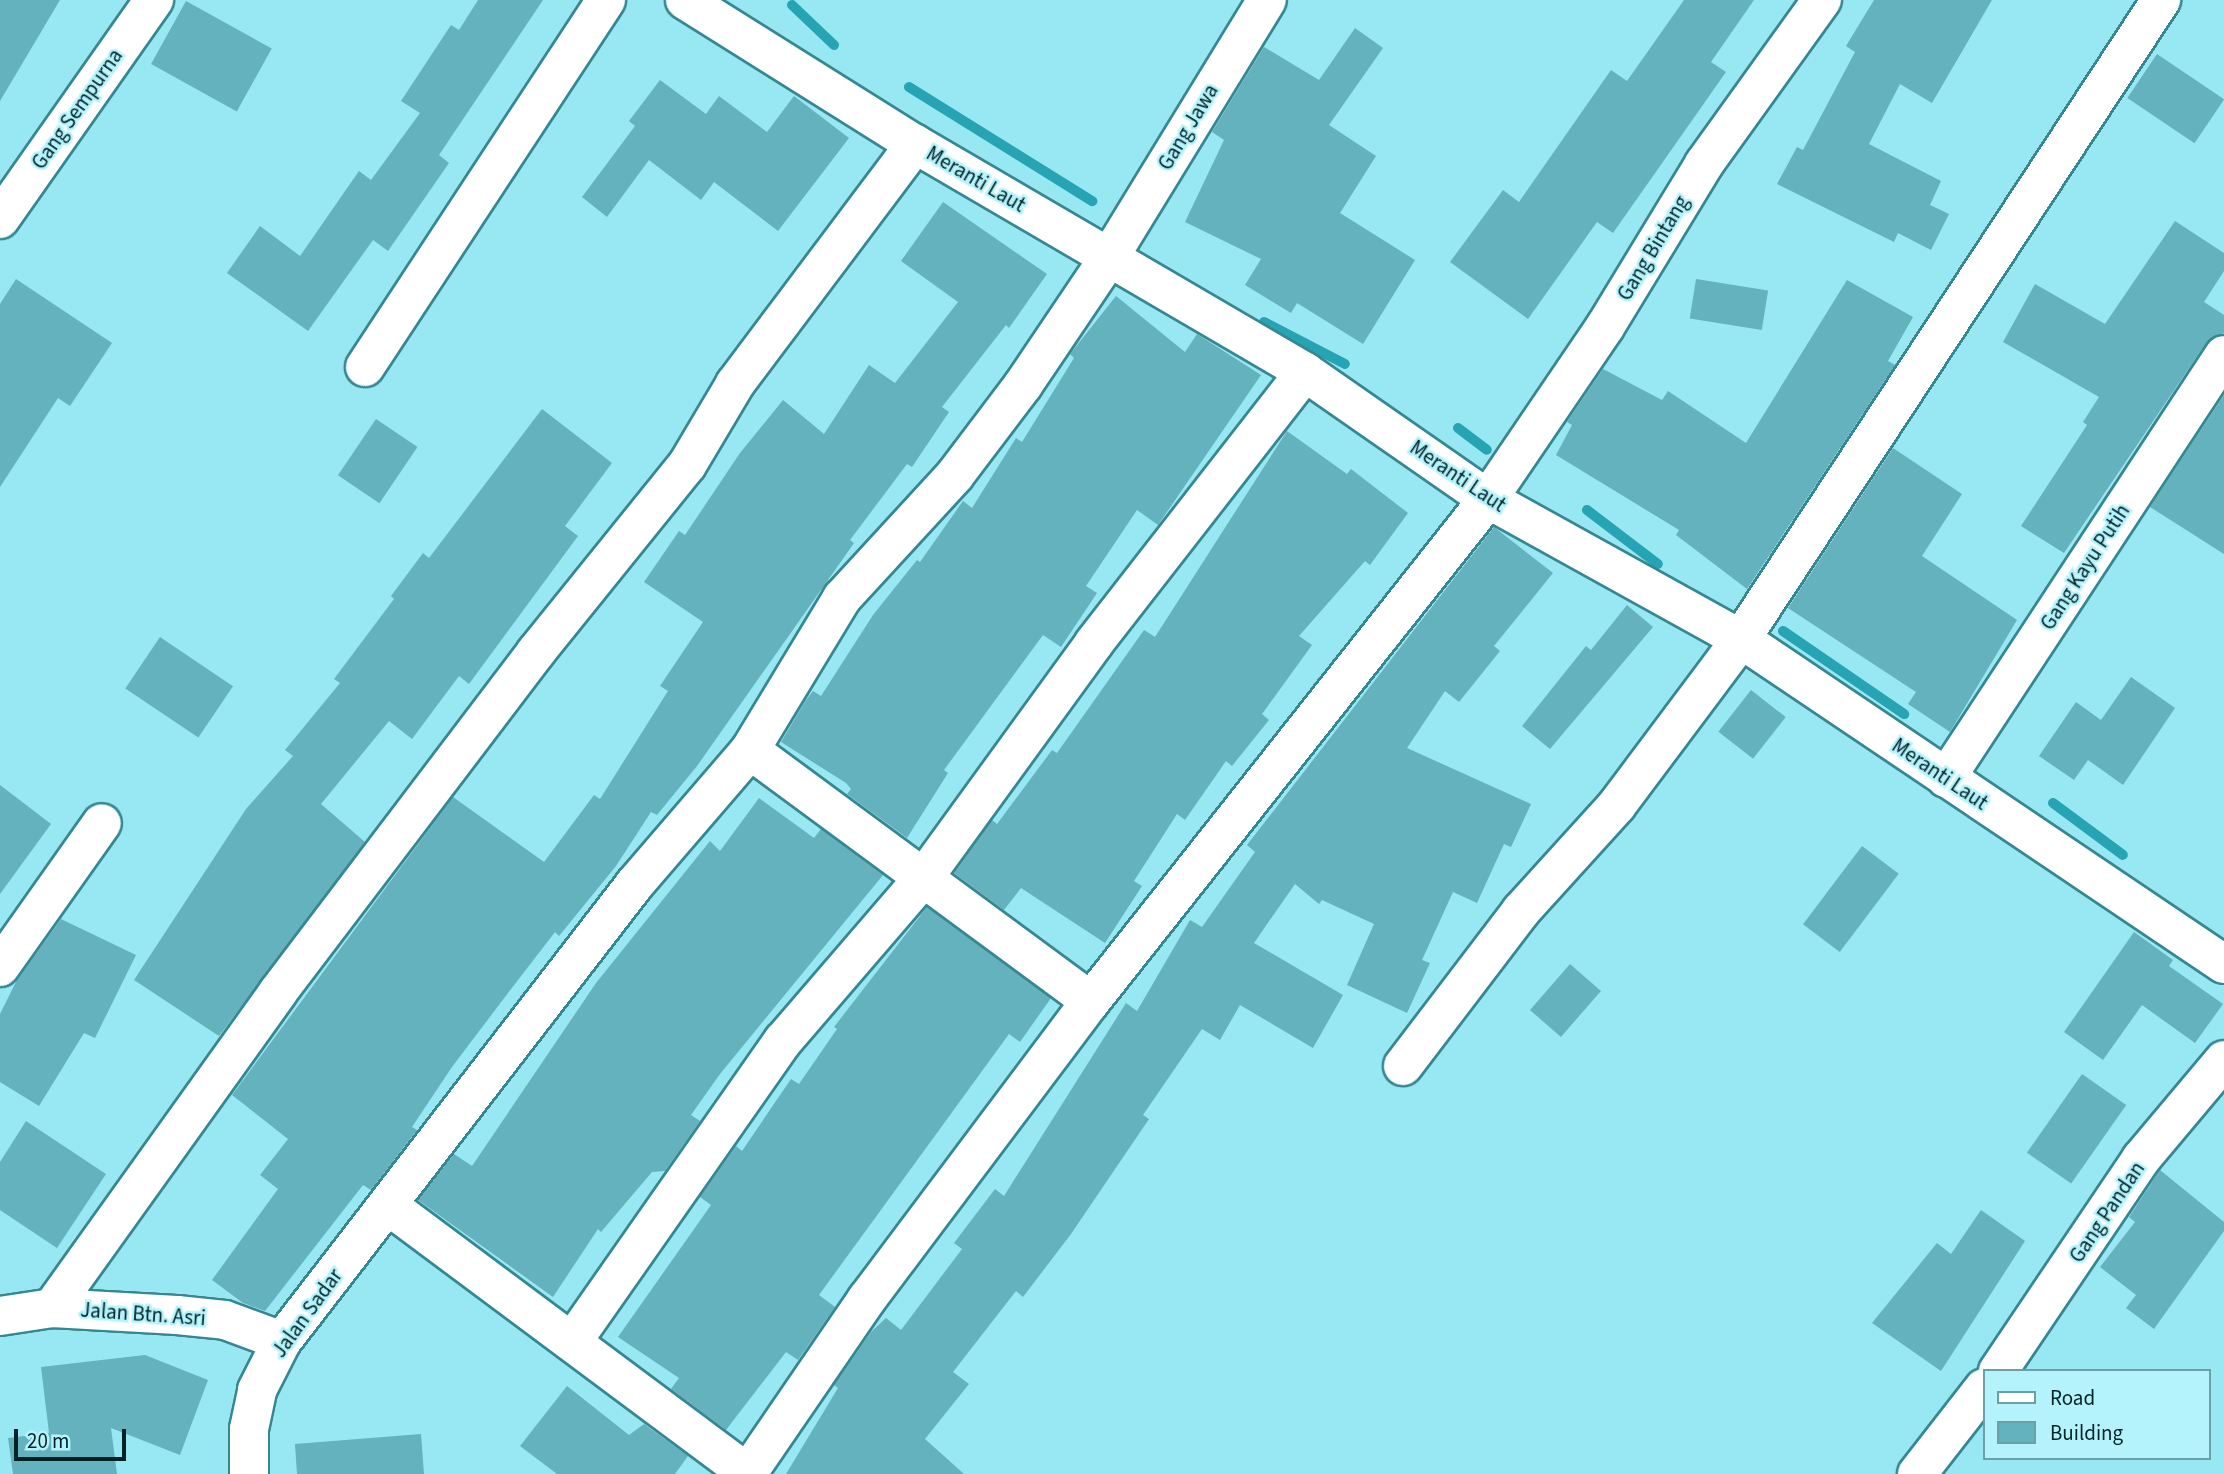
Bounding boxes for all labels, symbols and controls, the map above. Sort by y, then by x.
street label: Gang Sempurna [26,44,128,174]
street label: Gang Jawa [1152,79,1224,175]
street label: Meranti Laut [922,141,1030,217]
street label: Gang Bintang [1612,191,1694,305]
street label: Meranti Laut [1405,435,1511,517]
street label: Gang Kayu Putih [2035,499,2135,635]
street label: Meranti Laut [1887,733,1993,815]
street label: Gang Pandan [2064,1157,2150,1267]
street label: Jalan Sadar [266,1264,348,1362]
street label: Jalan Btn. Asri [79,1297,207,1331]
legend [1982,1369,2210,1460]
text: Road [2050,1383,2095,1413]
scale bar [18,1414,130,1458]
text: Building [2050,1418,2123,1448]
text: 20 m [27,1426,69,1456]

